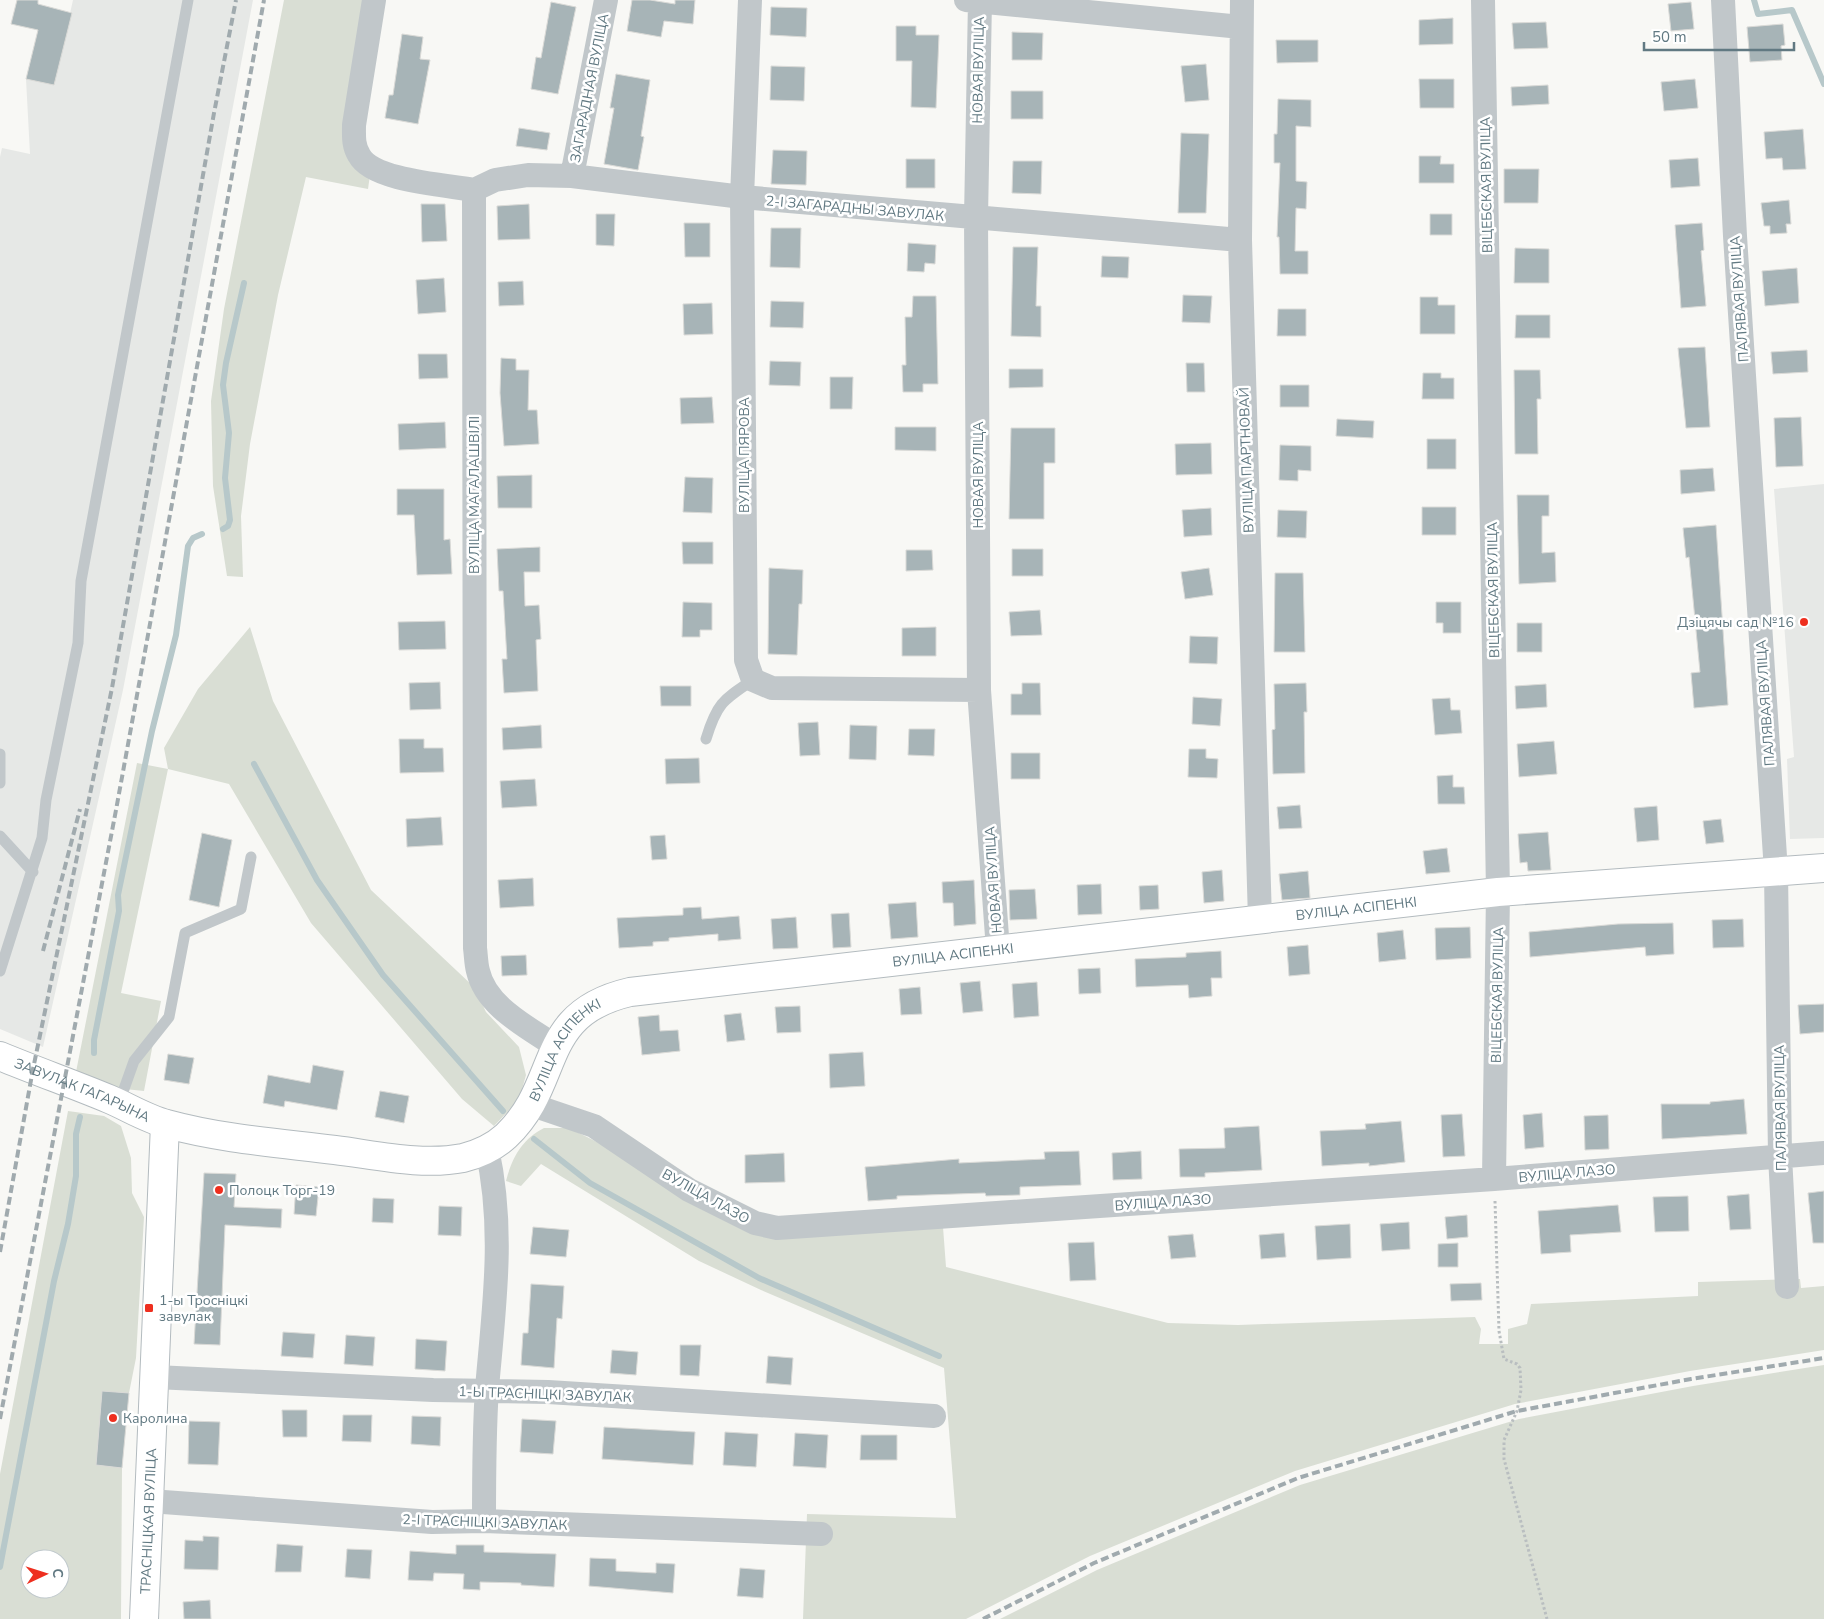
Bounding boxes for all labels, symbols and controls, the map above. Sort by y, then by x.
street label: ЗАГАРАДНАЯ ВУЛІЦА [566,12,613,164]
street label: НОВАЯ ВУЛІЦА [968,16,989,124]
scale bar [1644,20,1794,52]
text: 50 m [1652,27,1687,47]
street label: ВІЦЕБСКАЯ ВУЛІЦА [1476,117,1497,253]
street label: 2-І ЗАГАРАДНЫ ЗАВУЛАК [765,191,945,226]
street label: ПАЛЯВАЯ ВУЛІЦА [1726,235,1753,363]
street label: ВУЛІЦА ПАРТНОВАЙ [1234,387,1259,533]
street label: ВУЛІЦА ПЯРОВА [735,397,754,513]
street label: ВУЛІЦА МАГАЛАШВІЛІ [465,416,484,574]
street label: НОВАЯ ВУЛІЦА [969,421,988,529]
street label: ВІЦЕБСКАЯ ВУЛІЦА [1483,522,1504,658]
place label: Дзіцячы сад №16 [1677,613,1794,632]
marker: Дзіцячы сад №16 [1798,616,1810,628]
street label: ПАЛЯВАЯ ВУЛІЦА [1752,639,1779,767]
street label: НОВАЯ ВУЛІЦА [980,826,1007,934]
street label: ВУЛІЦА АСІПЕНКІ [1295,892,1418,925]
street label: ВІЦЕБСКАЯ ВУЛІЦА [1487,927,1508,1063]
street label: ВУЛІЦА АСІПЕНКІ [891,939,1015,972]
street label: ВУЛІЦА АСІПЕНКІ [525,994,604,1105]
street label: ПАЛЯВАЯ ВУЛІЦА [1770,1045,1791,1171]
street label: ЗАВУЛАК ГАГАРЫНА [12,1054,153,1127]
street label: ВУЛІЦА ЛАЗО [1518,1160,1616,1187]
street label: ВУЛІЦА ЛАЗО [659,1165,753,1228]
place label: Полоцк Торг-19 [229,1181,335,1200]
marker: Полоцк Торг-19 [213,1184,225,1196]
street label: ВУЛІЦА ЛАЗО [1114,1190,1212,1215]
place label: 1-ы Тросніцкі завулак [159,1291,248,1326]
marker: 1-ы Тросніцкі завулак [143,1302,155,1314]
street label: 1-Ы ТРАСНІЦКІ ЗАВУЛАК [458,1382,632,1407]
place label: Каролина [123,1409,188,1428]
marker: Каролина [107,1412,119,1424]
street label: ТРАСНІЦКАЯ ВУЛІЦА [136,1448,161,1595]
street label: 2-І ТРАСНІЦКІ ЗАВУЛАК [402,1510,568,1535]
north arrow [20,1549,70,1599]
text: С [48,1568,67,1579]

